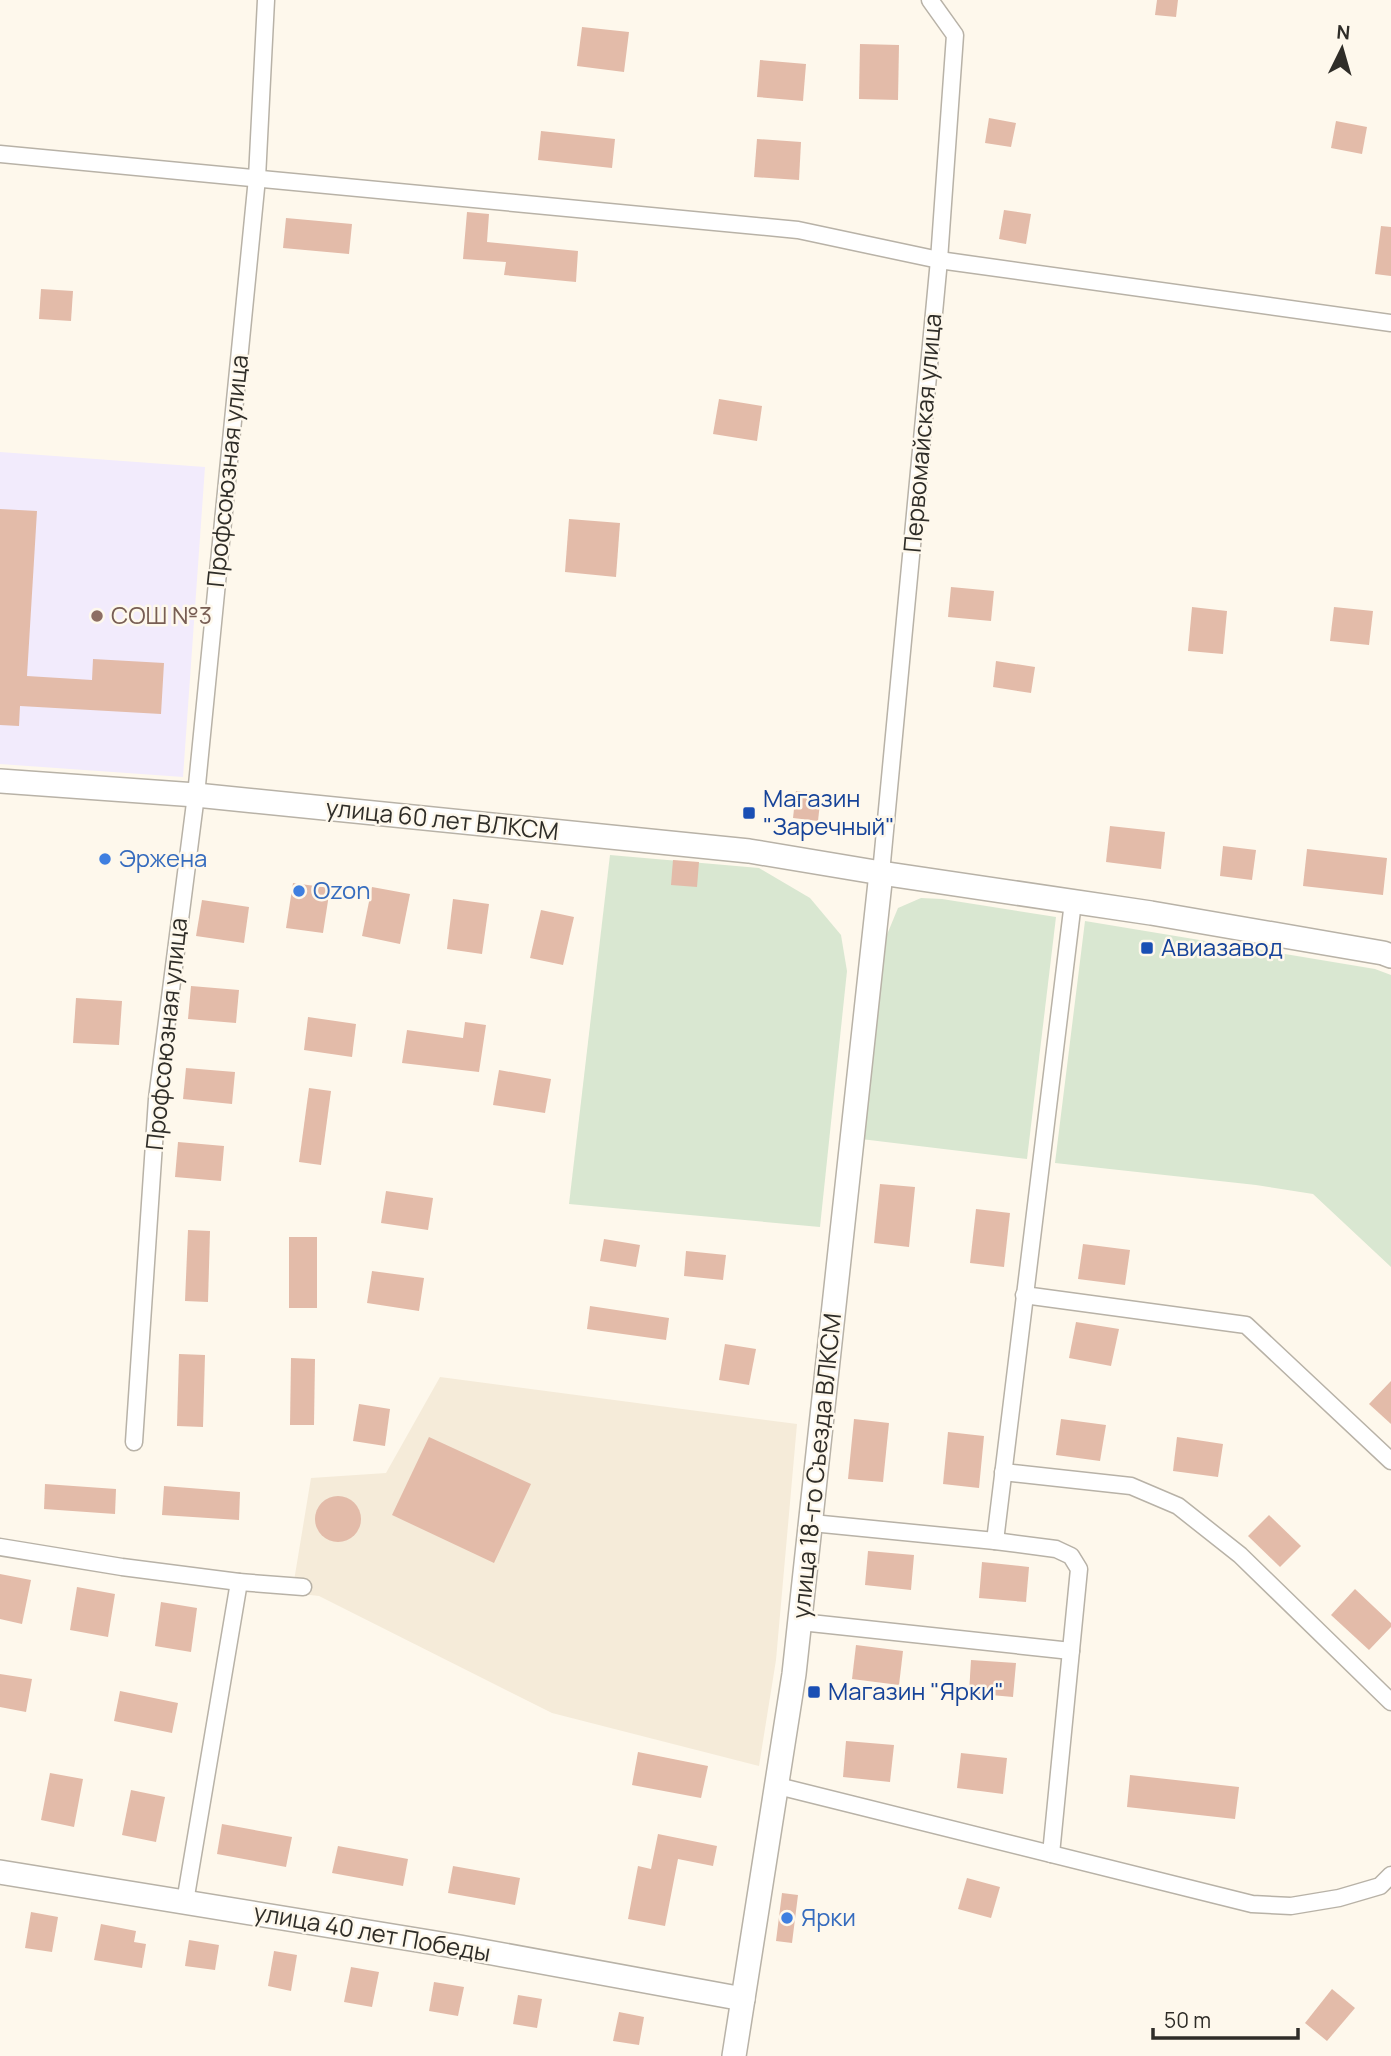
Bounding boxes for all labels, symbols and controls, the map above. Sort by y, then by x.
north arrow [1307,14,1377,84]
text: N [1336,19,1351,46]
street label: Первомайская улица [895,312,948,554]
street label: Профсоюзная улица [198,353,255,589]
place label: СОШ №3 [111,598,212,631]
marker: СОШ №3 [89,608,105,624]
place label: Магазин "Заречный" [763,781,895,842]
street label: улица 60 лет ВЛКСМ [324,790,560,847]
marker: Магазин "Заречный" [741,805,757,821]
place label: Эржена [119,841,207,874]
marker: Эржена [97,851,113,867]
place label: Ozon [313,873,371,906]
marker: Ozon [291,883,307,899]
street label: Профсоюзная улица [137,916,194,1152]
place label: Авиазавод [1161,930,1283,963]
marker: Авиазавод [1139,940,1155,956]
street label: улица 18-го Съезда ВЛКСМ [783,1311,848,1620]
place label: Магазин "Ярки" [828,1674,1004,1707]
marker: Магазин "Ярки" [806,1684,822,1700]
street label: улица 40 лет Победы [251,1894,493,1969]
place label: Ярки [801,1900,856,1933]
marker: Ярки [779,1910,795,1926]
scale bar [1153,1996,1298,2040]
text: 50 m [1164,2006,1211,2034]

